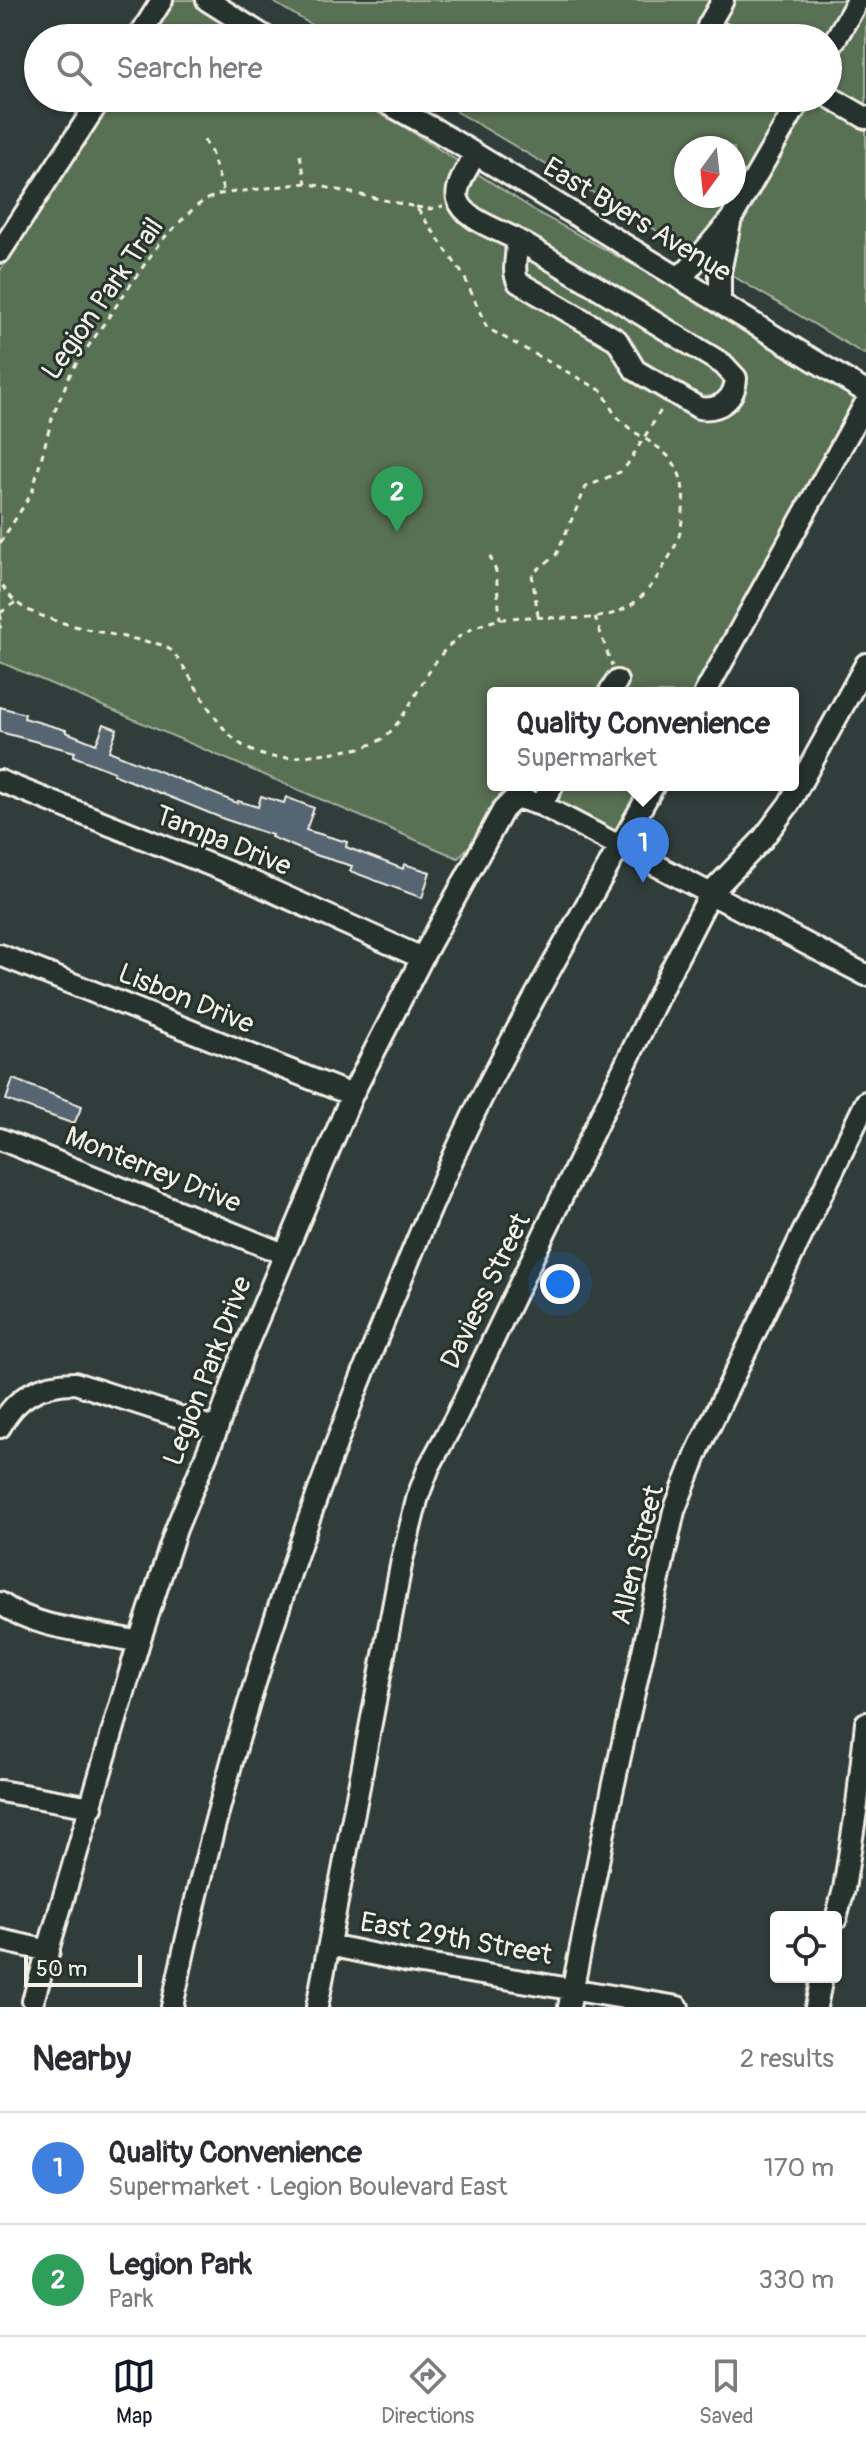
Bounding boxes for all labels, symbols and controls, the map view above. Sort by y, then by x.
search box [24,24,842,112]
icon: search [52,46,96,90]
text: Search here [116,50,263,87]
north arrow [674,136,746,208]
street label: East Byers Avenue [536,150,738,290]
street label: Legion Park Trail [34,211,172,387]
pin: 2 [371,466,423,532]
popup [487,687,799,791]
text: Quality Convenience [516,705,770,742]
text: Supermarket [516,742,657,774]
street label: Tampa Drive [150,798,296,884]
pin: 1 [617,817,669,883]
street label: Lisbon Drive [113,956,259,1042]
street label: Monterrey Drive [60,1119,246,1221]
street label: Daviess Street [433,1207,539,1375]
your location [540,1264,580,1304]
street label: Legion Park Drive [156,1271,260,1471]
street label: Allen Street [604,1481,672,1628]
street label: East 29th Street [357,1905,555,1973]
map controls [770,1911,842,1983]
button: locate [770,1911,842,1983]
scale bar [24,1951,142,1987]
text: 50 m [36,1955,87,1983]
text: Nearby [32,2038,131,2081]
text: 2 results [740,2043,834,2075]
text: Quality Convenience [108,2134,362,2171]
text: 1 [53,2152,63,2184]
text: 170 m [764,2152,834,2184]
text: Supermarket · Legion Boulevard East [108,2171,508,2203]
text: Legion Park [108,2246,252,2283]
text: 2 [51,2264,65,2296]
text: 330 m [758,2264,834,2296]
text: Park [108,2283,154,2315]
tab: Map [112,2354,156,2430]
tab: Directions [381,2354,474,2430]
tab: Saved [699,2354,754,2430]

